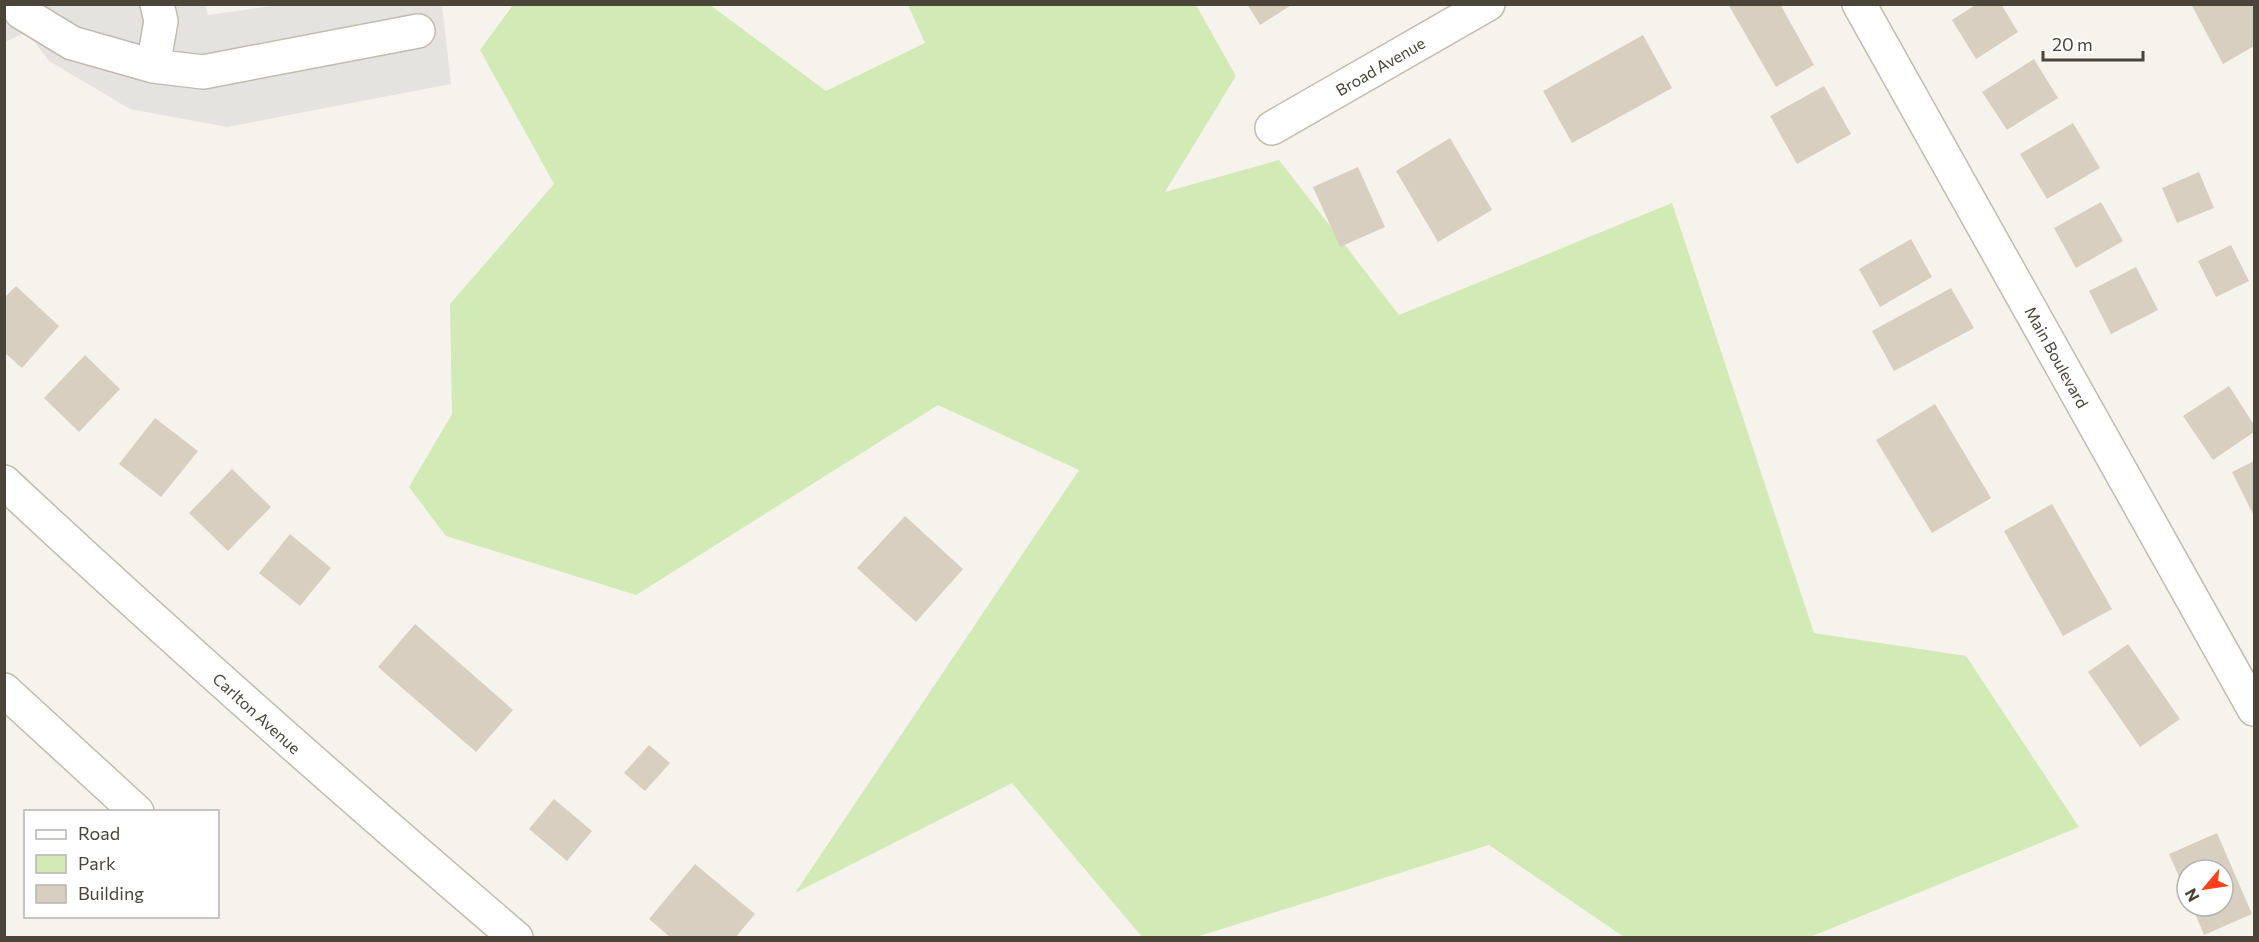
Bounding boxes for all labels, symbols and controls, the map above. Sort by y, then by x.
scale bar [2043,24,2144,62]
street label: Broad Avenue [1332,33,1428,99]
text: 20 m [2052,33,2093,55]
street label: Main Boulevard [2021,303,2093,411]
street label: Carlton Avenue [209,669,305,757]
legend [24,810,219,918]
text: Road [78,822,120,844]
text: Park [78,852,116,874]
north arrow [2175,858,2235,918]
text: Building [78,882,144,904]
text: N [2180,886,2203,905]

